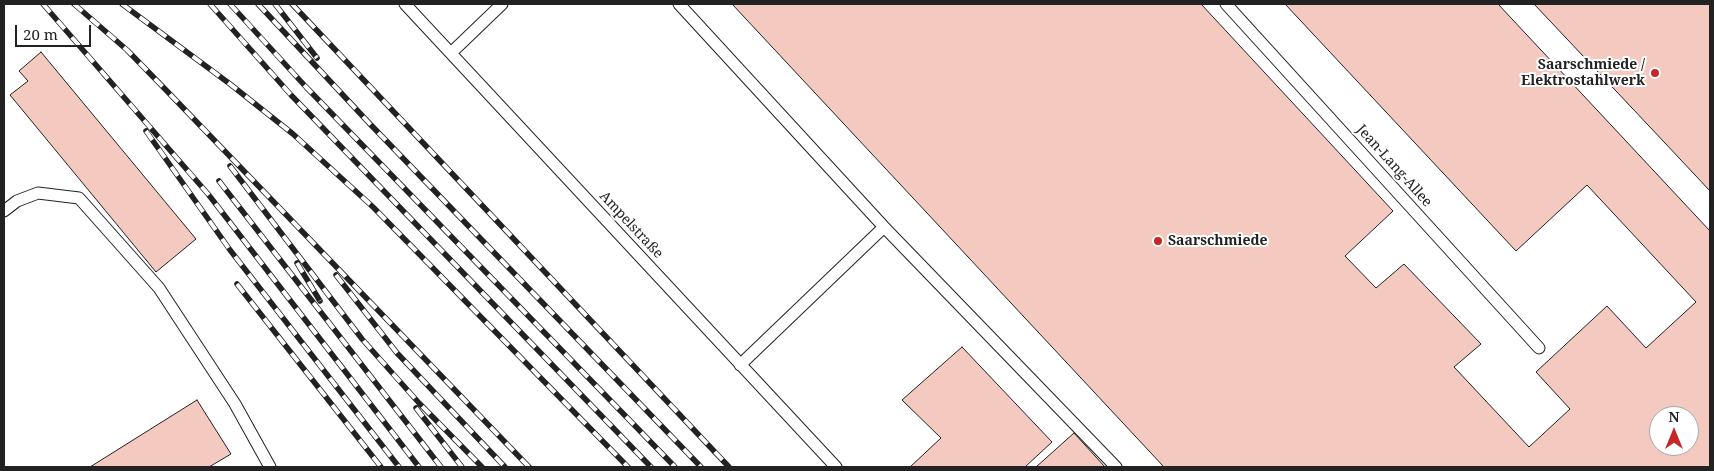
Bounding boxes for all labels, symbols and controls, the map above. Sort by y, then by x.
scale bar [18,15,94,47]
text: 20 m [23,24,58,44]
place label: Saarschmiede / Elektrostahlwerk [1521,57,1645,90]
marker: Saarschmiede / Elektrostahlwerk [1649,67,1661,79]
street label: Jean-Lang-Allee [1353,121,1435,211]
street label: Ampelstraße [596,188,666,262]
place label: Saarschmiede [1168,233,1268,249]
marker: Saarschmiede [1152,235,1164,247]
north arrow [1649,406,1699,456]
text: N [1668,407,1680,426]

